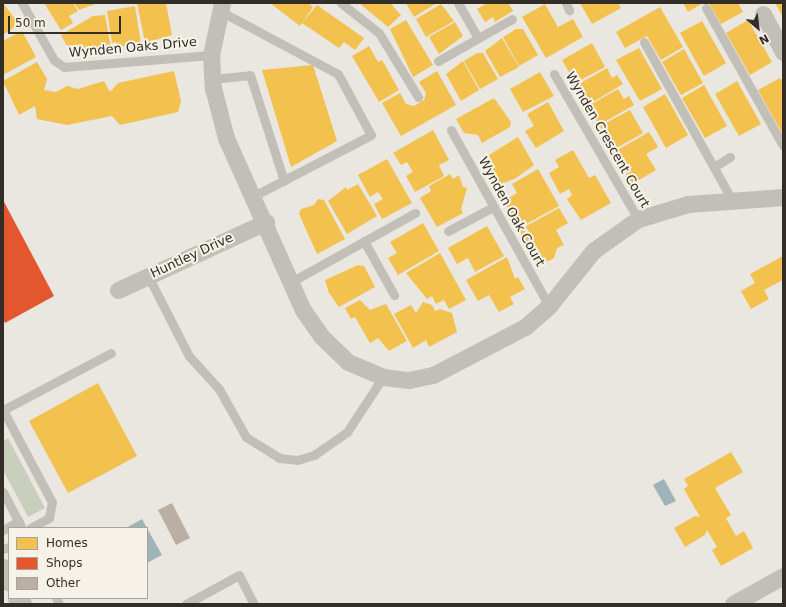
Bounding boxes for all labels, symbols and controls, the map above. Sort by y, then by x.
scale bar [10,8,123,34]
north arrow [738,8,778,48]
text: 50 m [15,16,46,30]
text: N [757,31,771,47]
street label: Wynden Oaks Drive [68,35,198,61]
street label: Wynden Crescent Court [562,69,652,211]
street label: Wynden Oak Court [474,155,548,269]
street label: Huntley Drive [148,230,236,282]
legend [8,527,148,599]
text: Homes [46,536,88,550]
text: Shops [46,556,82,570]
text: Other [46,576,80,590]

